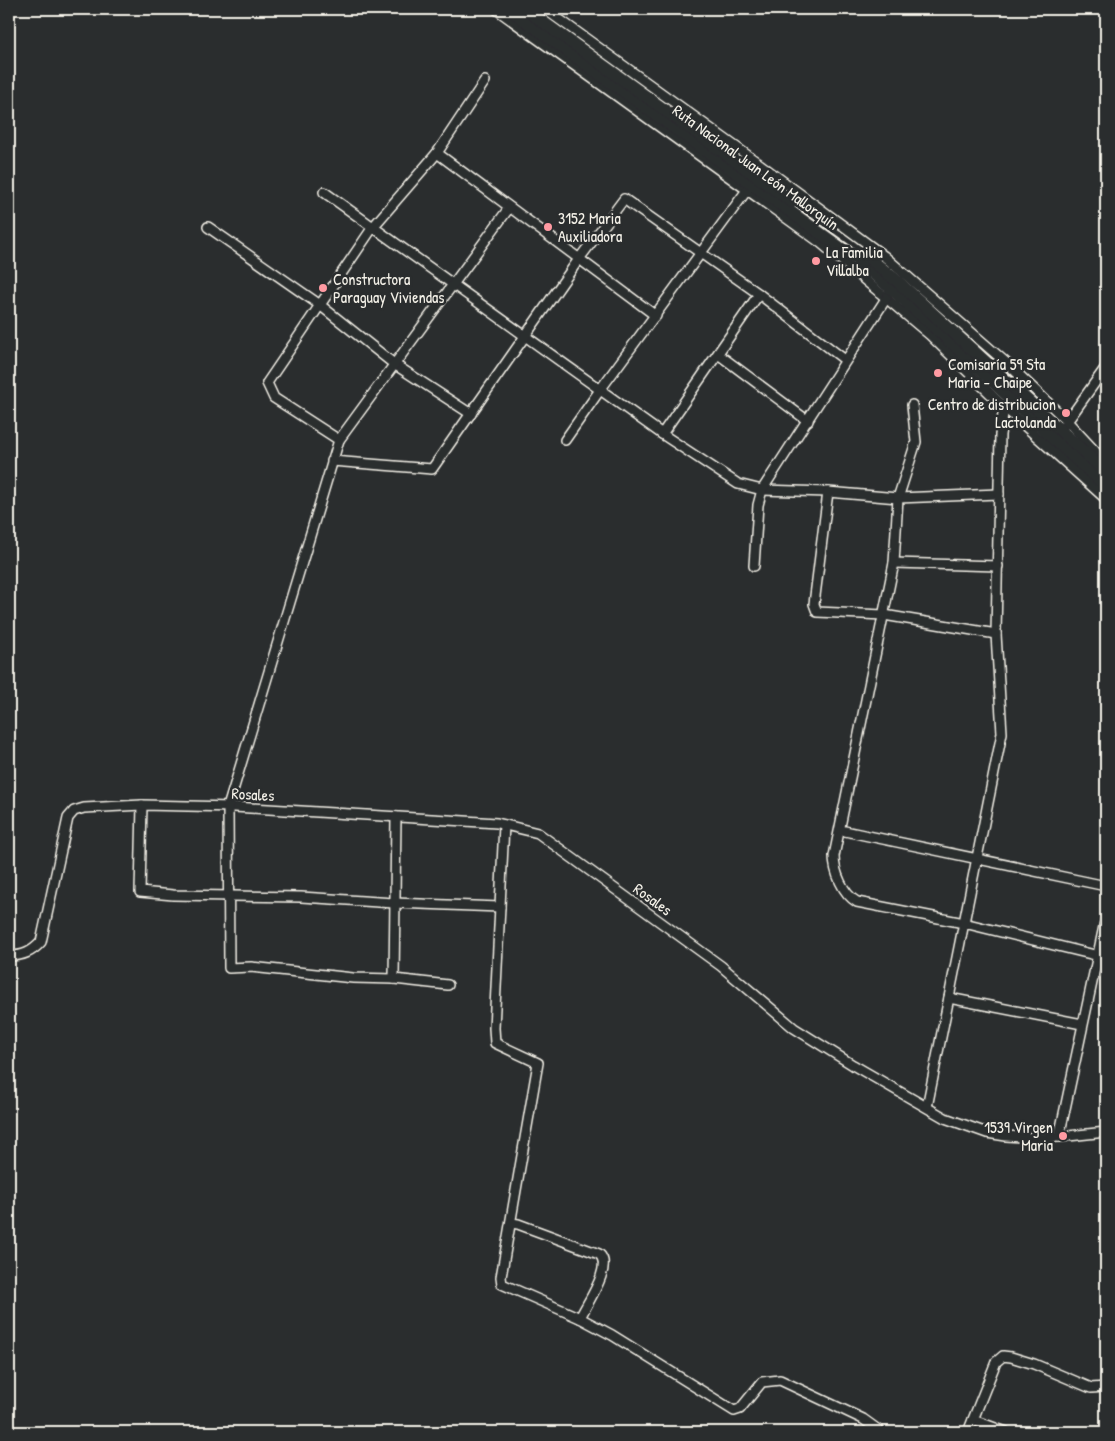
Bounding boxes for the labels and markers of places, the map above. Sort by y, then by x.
place label: 3152 Maria Auxiliadora [558,207,622,247]
marker: 3152 Maria Auxiliadora [542,221,554,233]
place label: La Familia Villalba [826,241,883,281]
marker: La Familia Villalba [810,255,822,267]
place label: Constructora Paraguay Viviendas [333,268,444,308]
marker: Constructora Paraguay Viviendas [317,282,329,294]
place label: Comisaría 59 Sta Maria - Chaipe [948,353,1045,393]
marker: Comisaría 59 Sta Maria - Chaipe [932,367,944,379]
place label: Centro de distribucion Lactolanda [928,393,1056,433]
marker: Centro de distribucion Lactolanda [1060,407,1072,419]
place label: 1539 Virgen Maria [984,1116,1053,1156]
marker: 1539 Virgen Maria [1057,1130,1069,1142]

